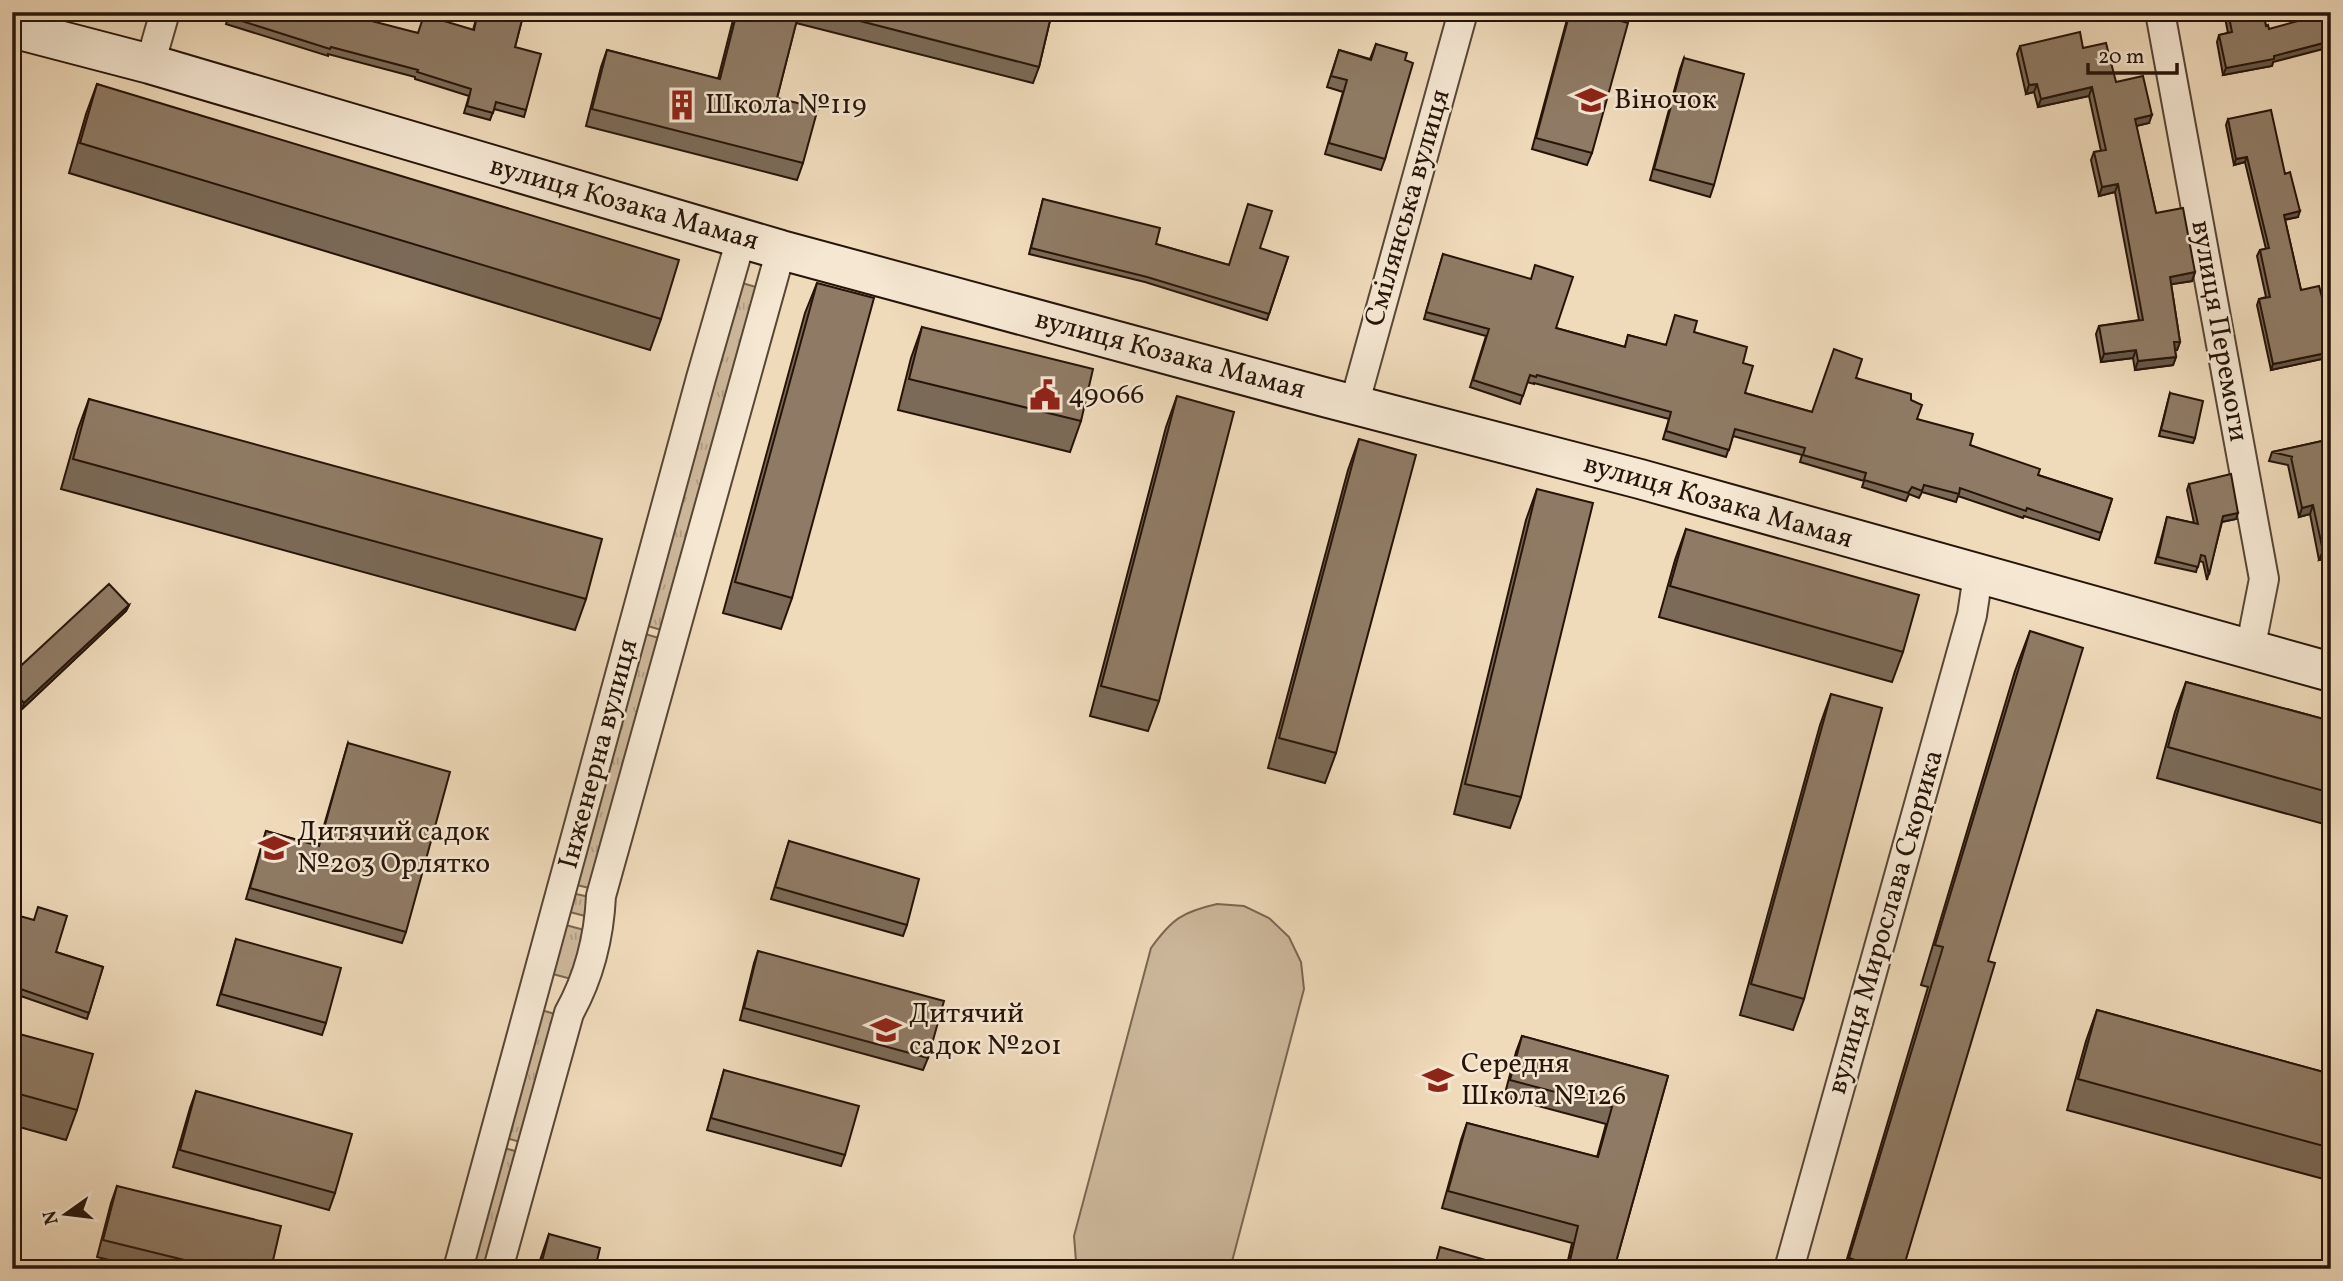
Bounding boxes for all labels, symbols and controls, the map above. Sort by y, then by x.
scale bar [2088,32,2177,76]
text: 20 m [2098,43,2144,72]
place label: Віночок [1614,81,1717,120]
school or university icon: Віночок [1574,83,1608,117]
street label: Смілянська вулиця [1355,85,1461,331]
place label: Школа №119 [705,86,866,125]
building icon: Школа №119 [665,88,699,122]
street label: вулиця Козака Мамая [485,147,763,261]
street label: вулиця Перемоги [2180,217,2258,445]
street label: вулиця Козака Мамая [1031,300,1309,410]
place label: 49066 [1068,376,1145,415]
public building icon: 49066 [1028,378,1062,412]
street label: вулиця Козака Мамая [1579,445,1857,559]
street label: Інженерна вулиця [550,635,648,873]
street label: вулиця Мирослава Скорика [1818,745,1954,1099]
place label: Дитячий садок №203 Орлятко [297,813,490,884]
school or university icon: Дитячий садок №203 Орлятко [257,831,291,865]
place label: Дитячий садок №201 [909,995,1062,1066]
school or university icon: Дитячий садок №201 [869,1013,903,1047]
place label: Середня Школа №126 [1461,1045,1626,1116]
school or university icon: Середня Школа №126 [1421,1063,1455,1097]
north arrow [32,1180,102,1250]
text: N [37,1208,66,1227]

